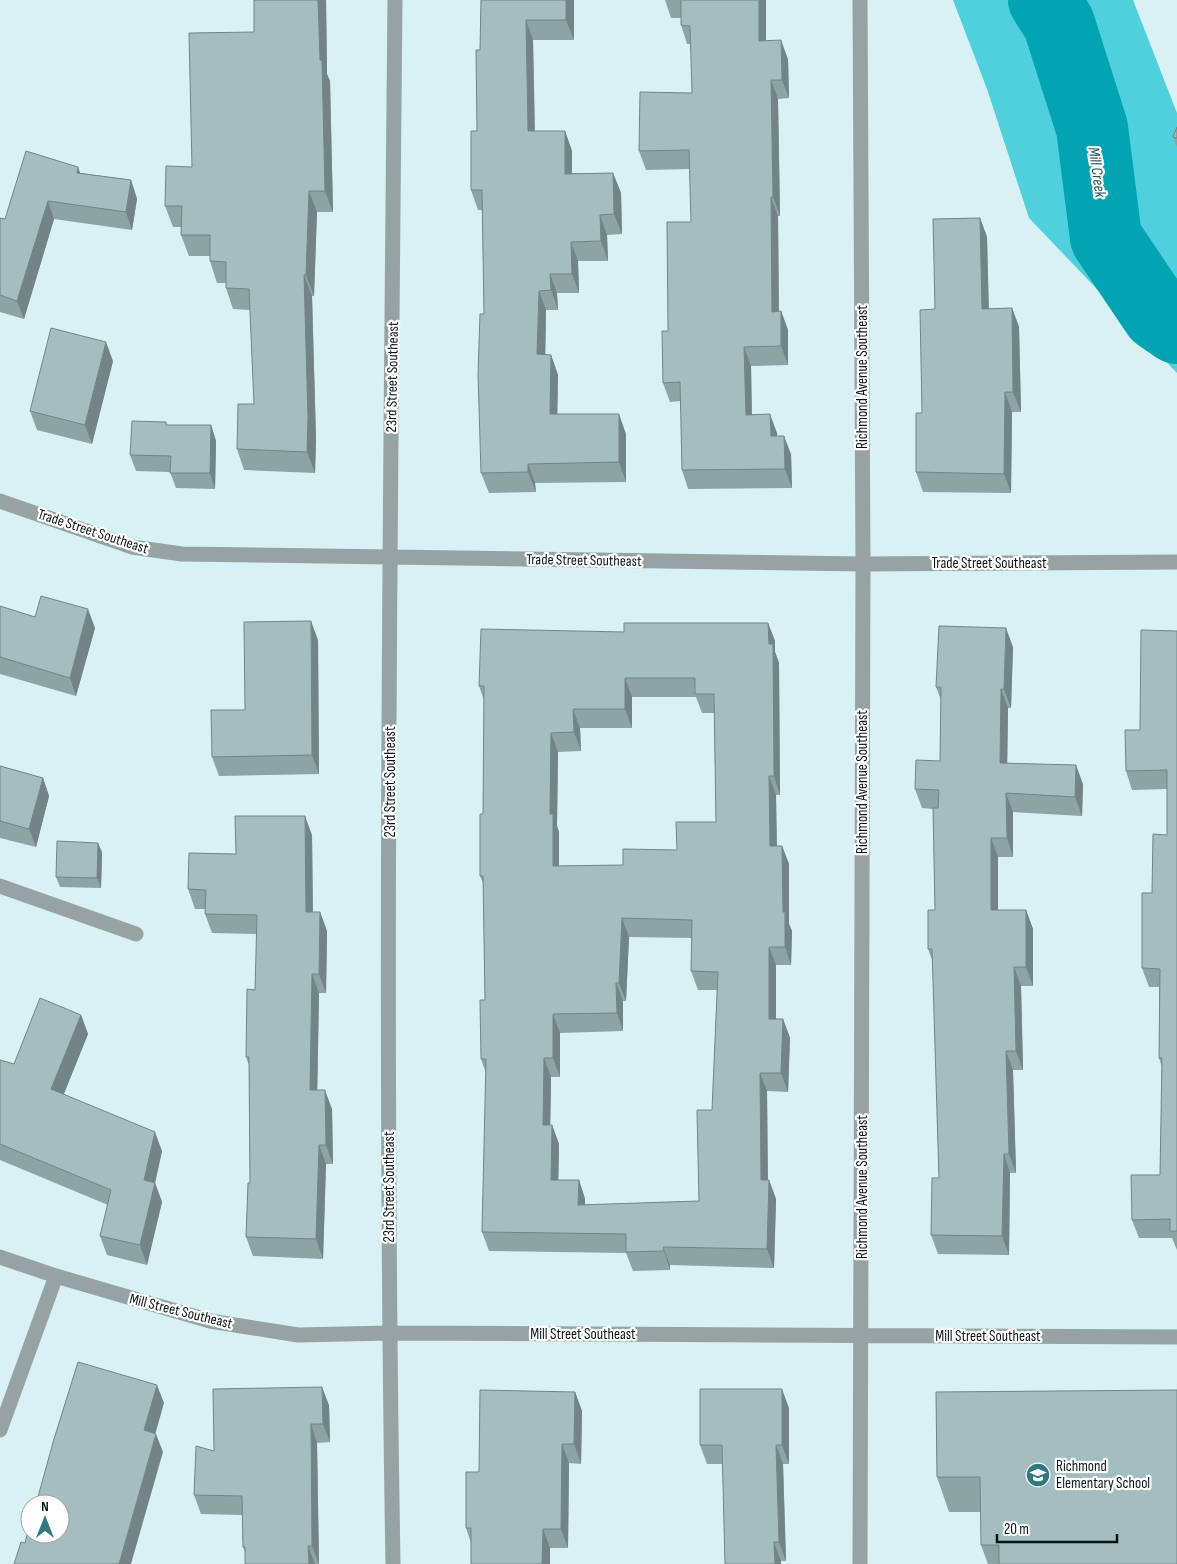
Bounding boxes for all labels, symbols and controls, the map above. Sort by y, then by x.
water label: Mill Creek [1084,146,1110,200]
street label: Richmond Avenue Southeast [853,305,872,449]
street label: 23rd Street Southeast [382,321,403,433]
street label: Trade Street Southeast [35,505,151,558]
street label: Trade Street Southeast [526,550,642,571]
street label: Trade Street Southeast [931,554,1047,573]
street label: Richmond Avenue Southeast [853,710,872,854]
street label: 23rd Street Southeast [381,726,400,837]
street label: Richmond Avenue Southeast [853,1115,872,1259]
street label: 23rd Street Southeast [380,1131,399,1242]
street label: Mill Street Southeast [127,1290,235,1334]
street label: Mill Street Southeast [530,1325,636,1344]
street label: Mill Street Southeast [935,1327,1041,1346]
place label: Richmond Elementary School [1056,1457,1150,1493]
school or university icon: Richmond Elementary School [1025,1462,1051,1488]
north arrow [20,1494,70,1544]
text: N [41,1498,49,1515]
scale bar [997,1512,1117,1544]
text: 20 m [1004,1520,1029,1539]

